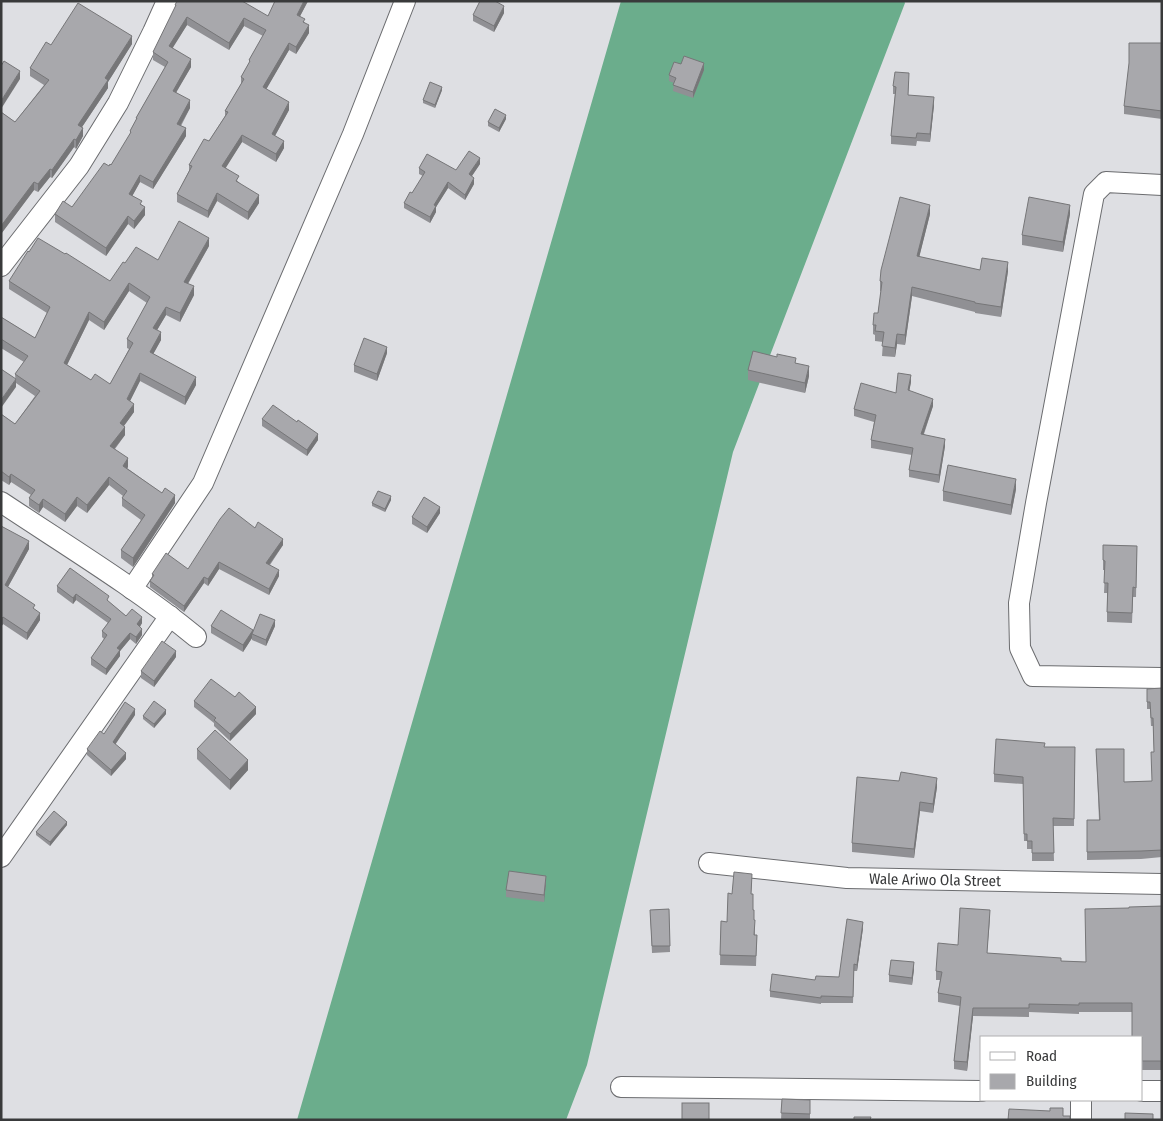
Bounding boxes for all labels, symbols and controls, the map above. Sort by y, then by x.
street label: Wale Ariwo Ola Street [869,870,1001,890]
legend [980,1036,1143,1101]
text: Road [1026,1047,1057,1065]
text: Building [1026,1072,1077,1090]

